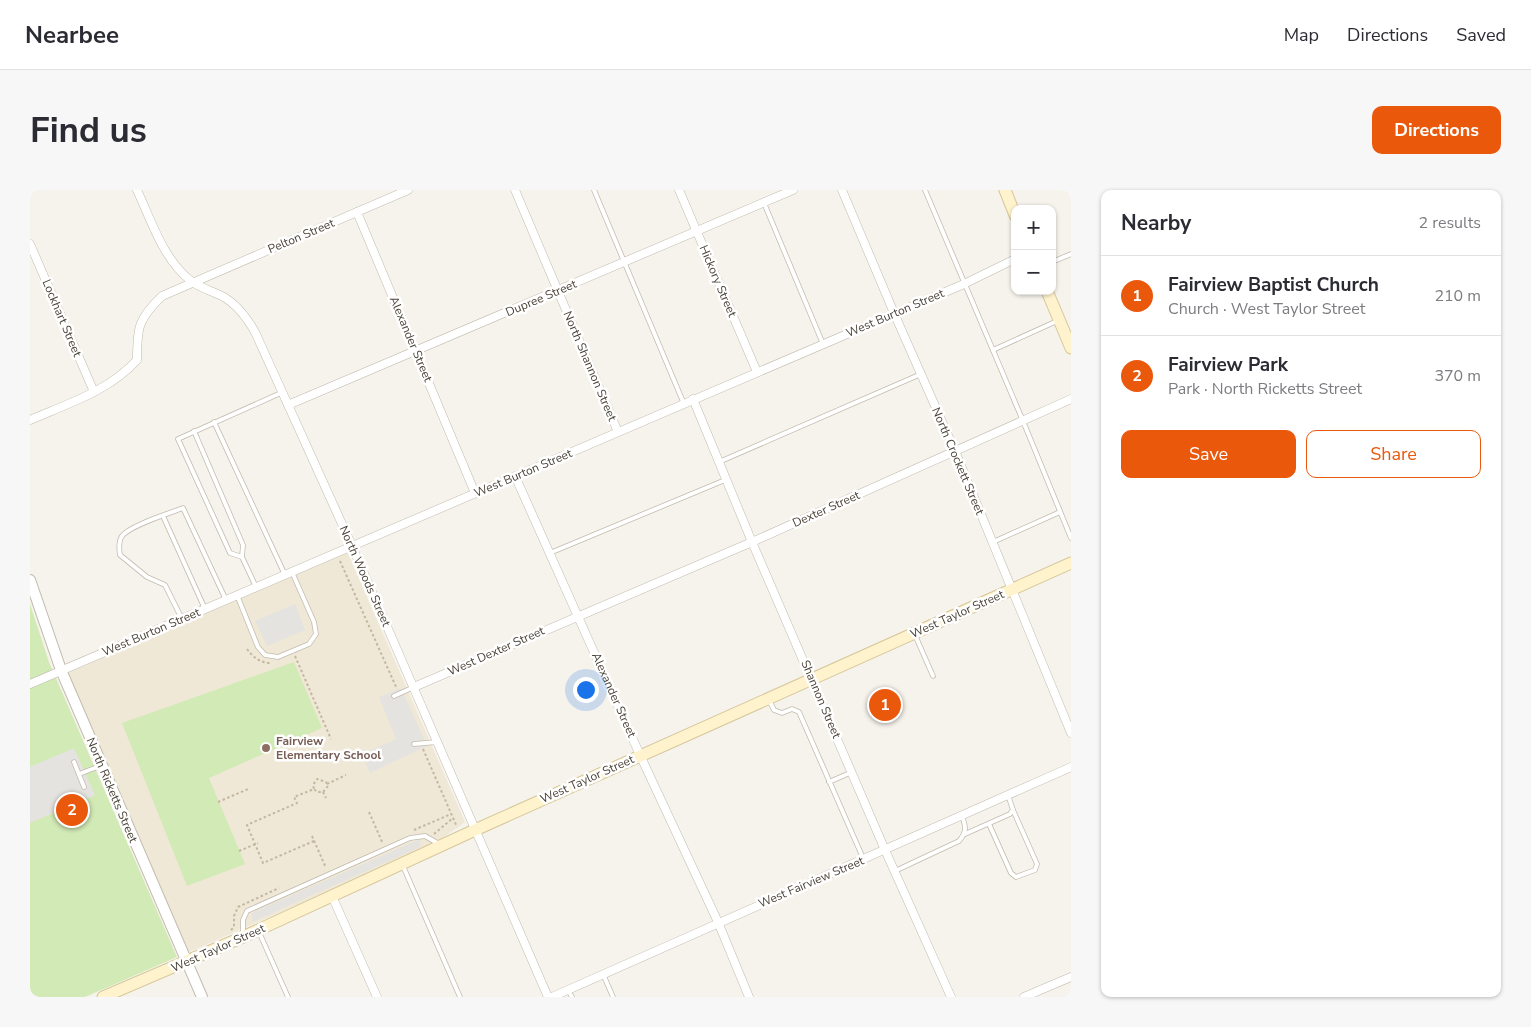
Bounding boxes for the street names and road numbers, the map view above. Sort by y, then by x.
street label: Pelton Street [265,215,337,257]
street label: Hickory Street [696,243,741,320]
street label: Dupree Street [503,276,580,320]
street label: Lockhart Street [39,277,86,360]
street label: West Burton Street [844,285,947,341]
street label: Alexander Street [386,294,437,385]
street label: North Shannon Street [560,309,621,424]
street label: North Crockett Street [928,405,988,518]
street label: West Burton Street [472,445,575,501]
street label: Dexter Street [790,487,863,531]
street label: North Woods Street [336,523,395,630]
street label: West Taylor Street [908,586,1007,642]
street label: West Burton Street [100,604,203,660]
street label: West Dexter Street [445,622,548,679]
street label: Alexander Street [588,650,640,741]
street label: Shannon Street [797,657,845,741]
street label: North Ricketts Street [83,735,142,846]
street label: West Taylor Street [538,751,637,807]
street label: West Fairview Street [756,852,867,911]
street label: West Taylor Street [169,920,268,976]

